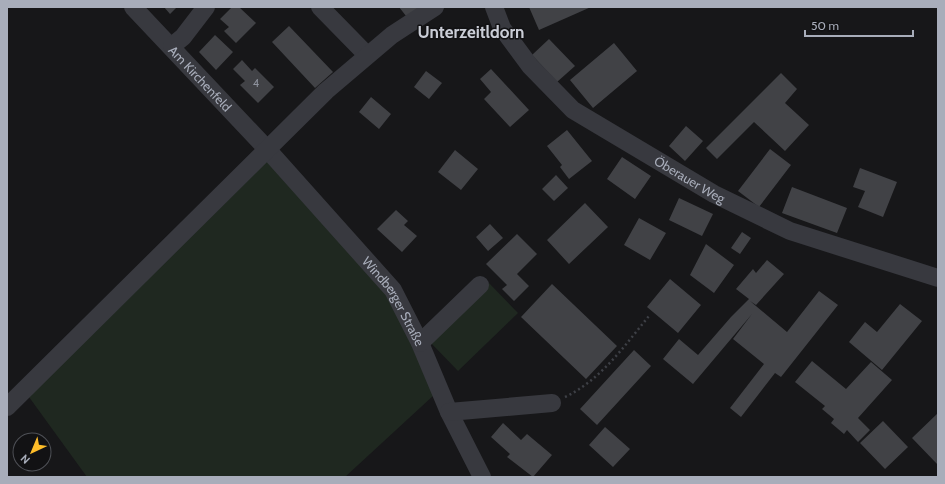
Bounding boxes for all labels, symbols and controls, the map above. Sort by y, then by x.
scale bar [805,12,913,38]
text: 50 m [811,18,839,33]
district label: Unterzeitldorn [418,22,524,42]
street label: Am Kirchenfeld [165,42,235,115]
house number: 4 [253,76,260,90]
street label: Öberauer Weg [651,152,728,206]
street label: Windberger Straße [359,253,428,349]
north arrow [12,432,52,472]
text: N [17,451,33,467]

